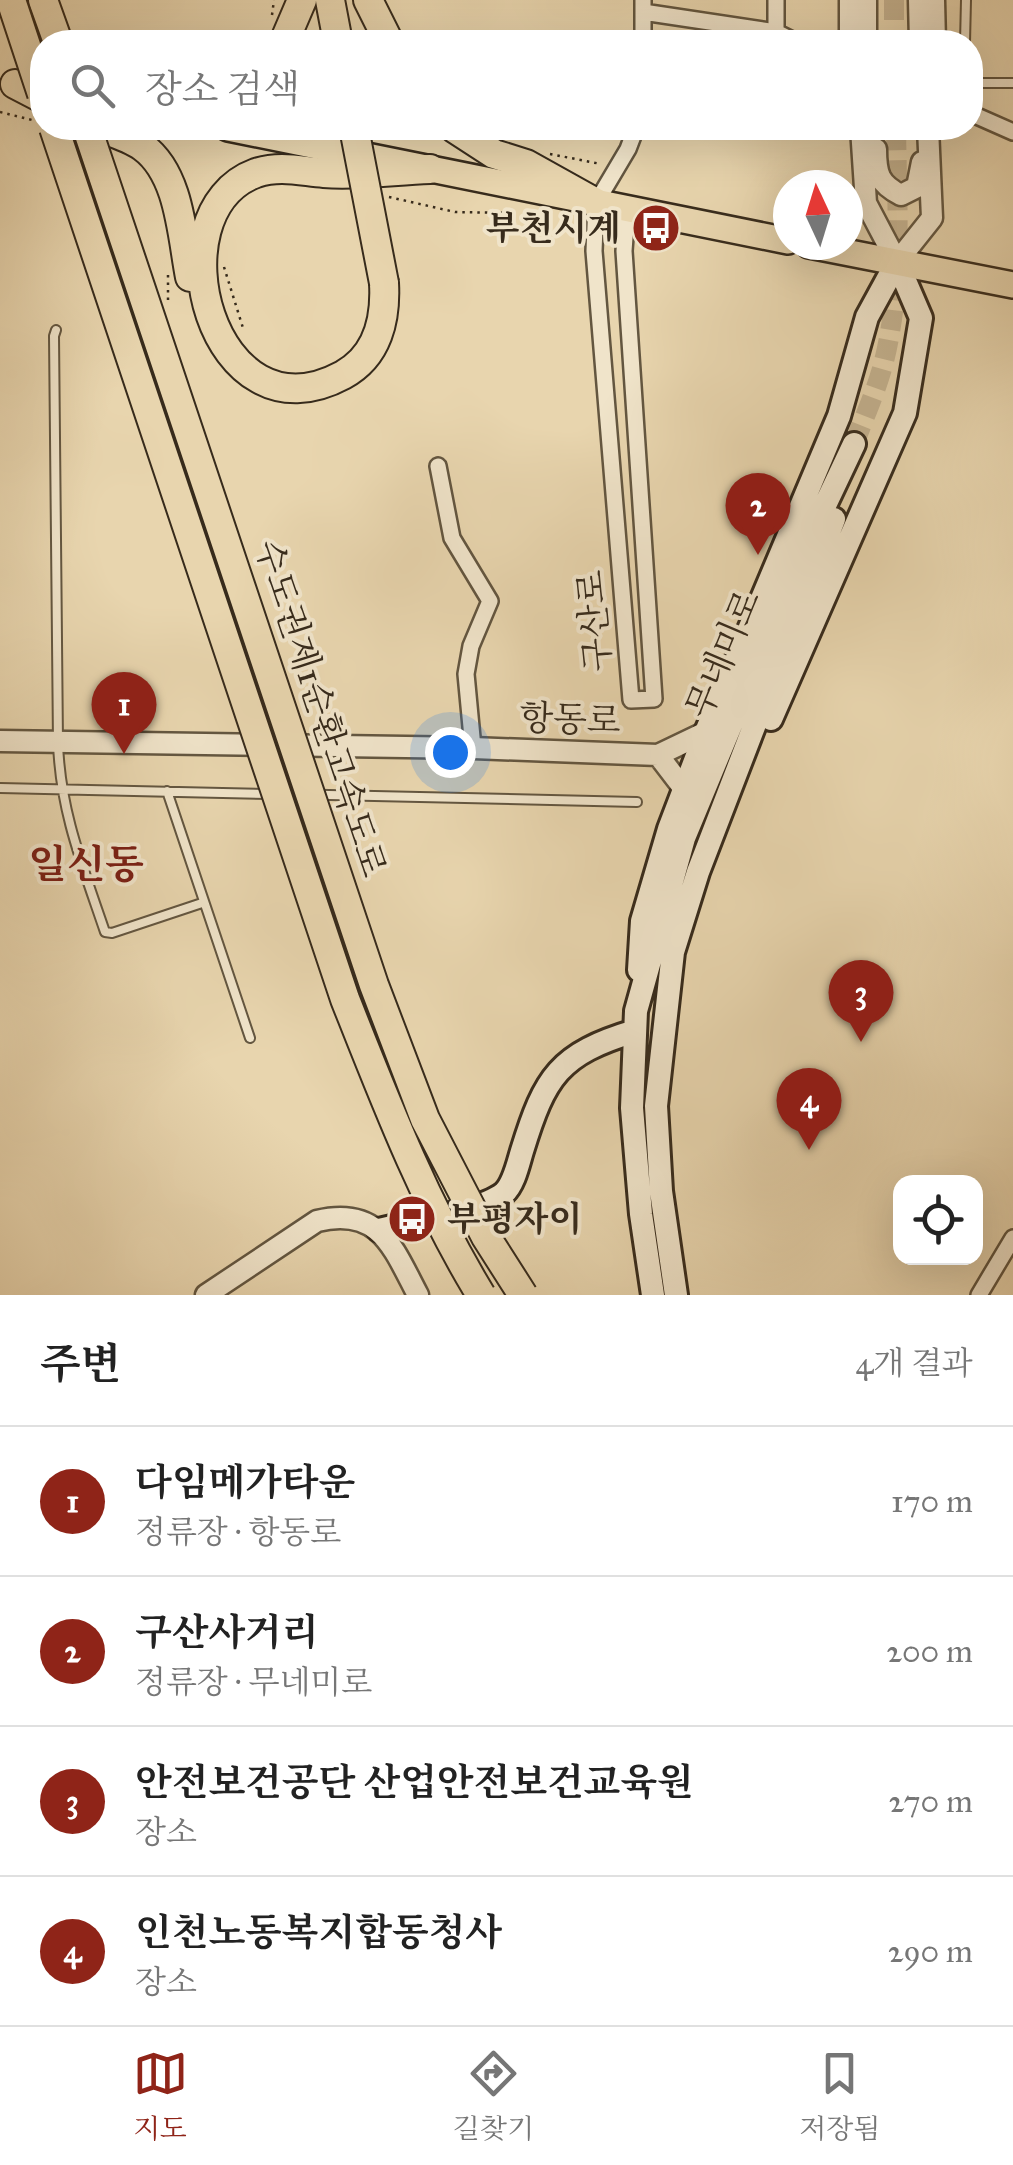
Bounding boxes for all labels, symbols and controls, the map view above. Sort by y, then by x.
search box [30,30,983,140]
icon: search [65,58,120,113]
text: 장소 검색 [145,66,300,112]
north arrow [773,170,863,260]
bus stop icon: 부천시계 [630,202,682,254]
place label: 부천시계 [486,207,621,250]
pin: 2 [726,472,790,555]
street label: 수도권제1순환고속도로 [246,534,395,882]
street label: 구산로 [569,569,620,673]
street label: 무네미로 [677,584,770,725]
pin: 1 [92,672,156,754]
street label: 항동로 [519,696,621,743]
your location [425,727,476,778]
district label: 일신동 [28,840,144,889]
pin: 3 [828,960,894,1042]
pin: 4 [776,1068,842,1150]
map controls [893,1175,983,1265]
button: locate [893,1175,983,1265]
bus stop icon: 부평자이 [386,1193,438,1245]
place label: 부평자이 [447,1198,582,1241]
text: 주변 [40,1338,121,1390]
text: 4개 결과 [856,1344,973,1383]
text: 다임메가타운 [135,1459,355,1505]
text: 1 [66,1482,79,1521]
text: 170 m [891,1482,973,1521]
text: 정류장 · 항동로 [135,1513,341,1552]
text: 구산사거리 [135,1609,319,1655]
text: 2 [65,1632,80,1671]
text: 200 m [886,1632,973,1671]
text: 정류장 · 무네미로 [135,1663,372,1702]
text: 안전보건공단 산업안전보건교육원 [135,1759,694,1805]
text: 3 [66,1782,79,1821]
text: 270 m [889,1782,973,1821]
text: 장소 [135,1813,197,1852]
text: 인천노동복지합동청사 [135,1909,502,1955]
text: 4 [64,1932,81,1971]
text: 290 m [888,1932,973,1971]
text: 장소 [135,1963,197,2002]
tab: 지도 [133,2046,188,2146]
tab: 길찾기 [453,2046,534,2146]
tab: 저장됨 [799,2046,880,2146]

